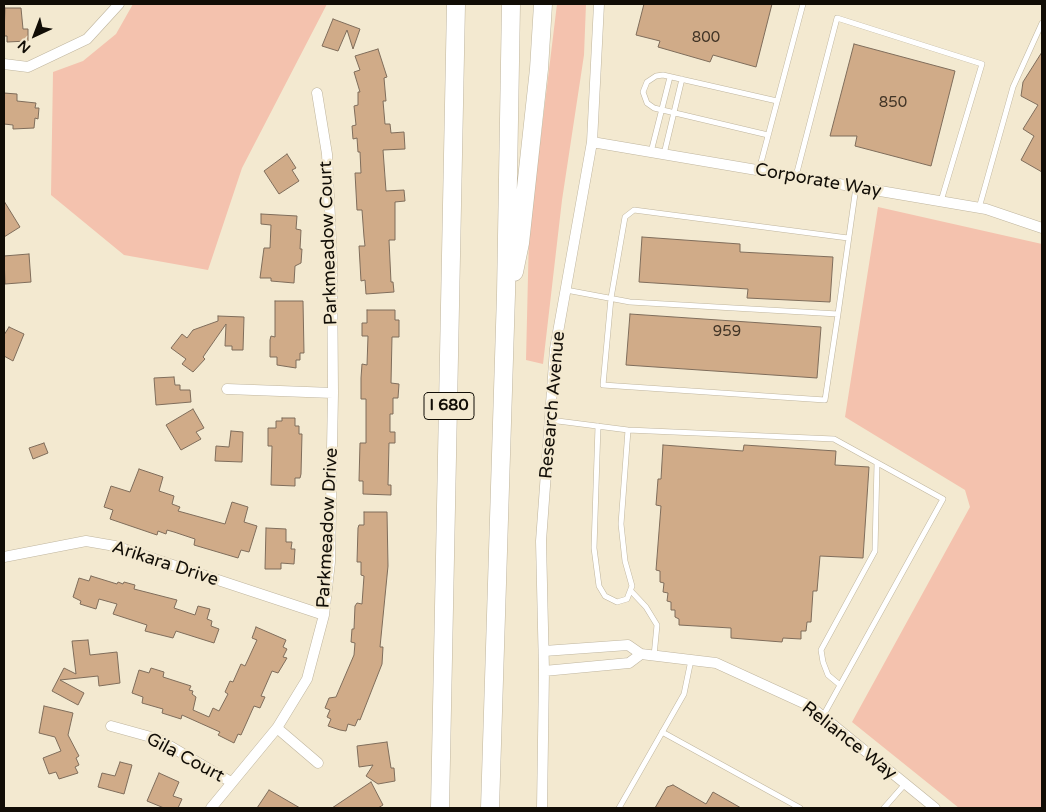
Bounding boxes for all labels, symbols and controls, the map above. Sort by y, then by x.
north arrow [10,10,60,60]
house number: 800 [692,29,720,47]
text: N [15,36,34,56]
house number: 850 [879,94,907,112]
street label: Corporate Way [753,159,883,203]
street label: Parkmeadow Court [315,161,343,325]
house number: 959 [713,323,741,341]
street label: Research Avenue [536,330,570,480]
road number: I 680 [424,392,474,420]
street label: Parkmeadow Drive [313,447,343,609]
street label: Arikara Drive [109,537,221,591]
street label: Reliance Way [797,697,901,785]
street label: Gila Court [142,728,228,788]

